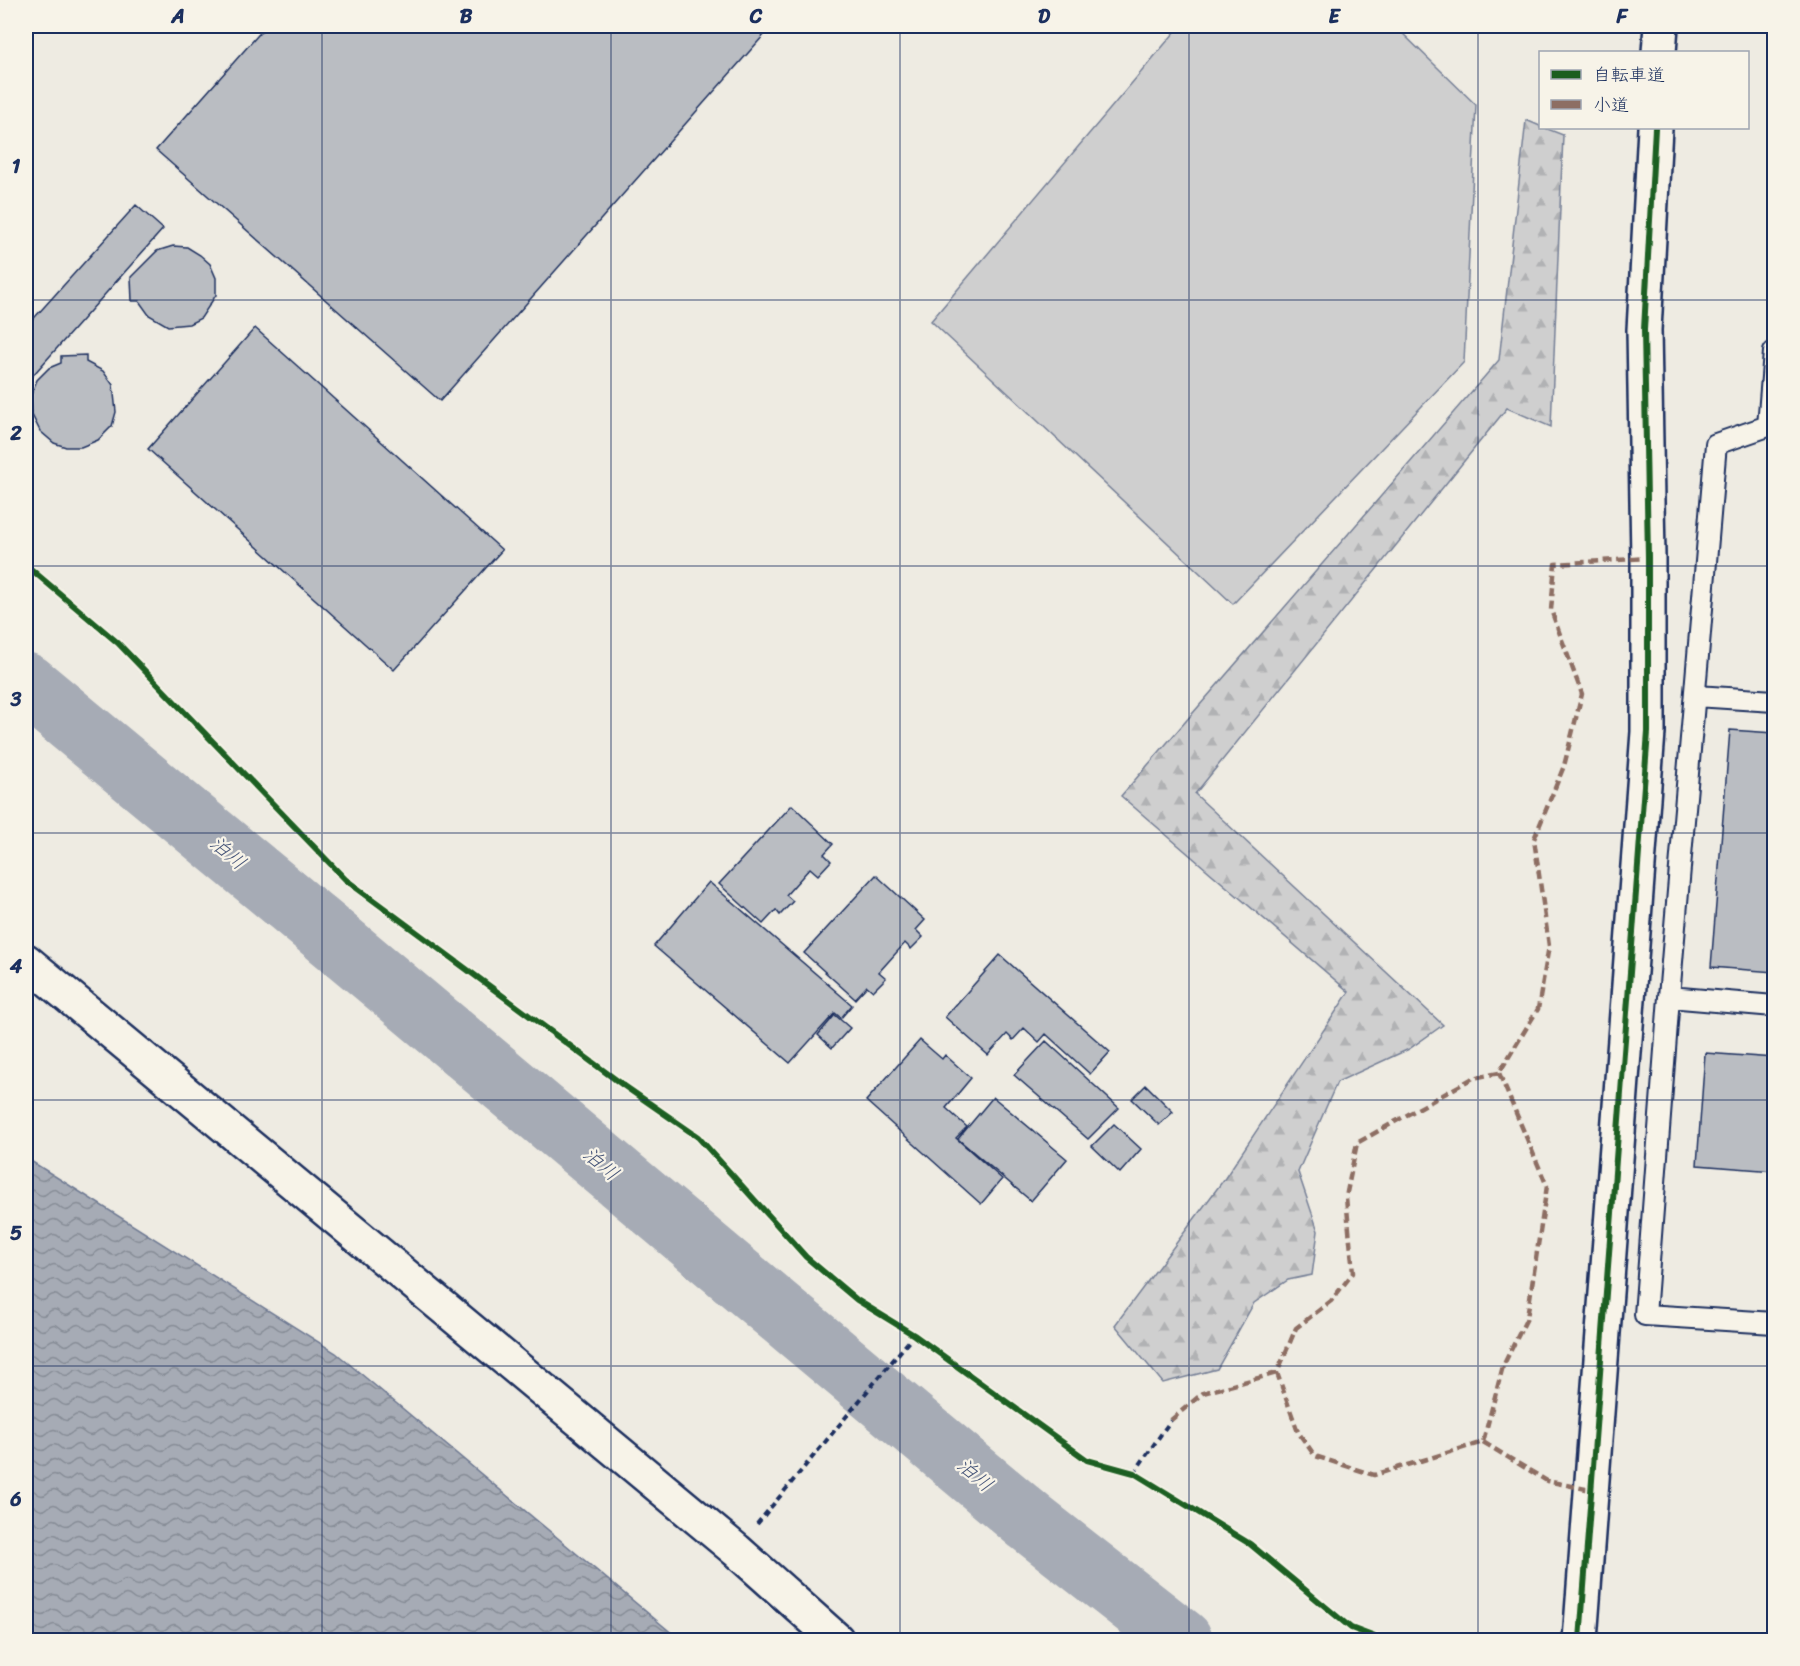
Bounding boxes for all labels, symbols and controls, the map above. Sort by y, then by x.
text: A [170,0,185,34]
text: B [460,0,473,34]
text: C [749,0,763,34]
text: D [1038,0,1051,34]
text: E [1328,0,1341,34]
text: F [1616,0,1629,34]
legend [1539,51,1749,129]
text: 自転車道 [1593,59,1665,91]
text: 小道 [1593,89,1629,121]
text: 1 [12,149,21,184]
text: 2 [9,416,22,451]
text: 3 [10,682,22,717]
water label: 泊川 [201,827,255,879]
text: 4 [9,949,23,984]
water label: 泊川 [574,1138,628,1190]
text: 5 [10,1216,22,1251]
water label: 泊川 [948,1449,1002,1501]
text: 6 [9,1482,22,1517]

